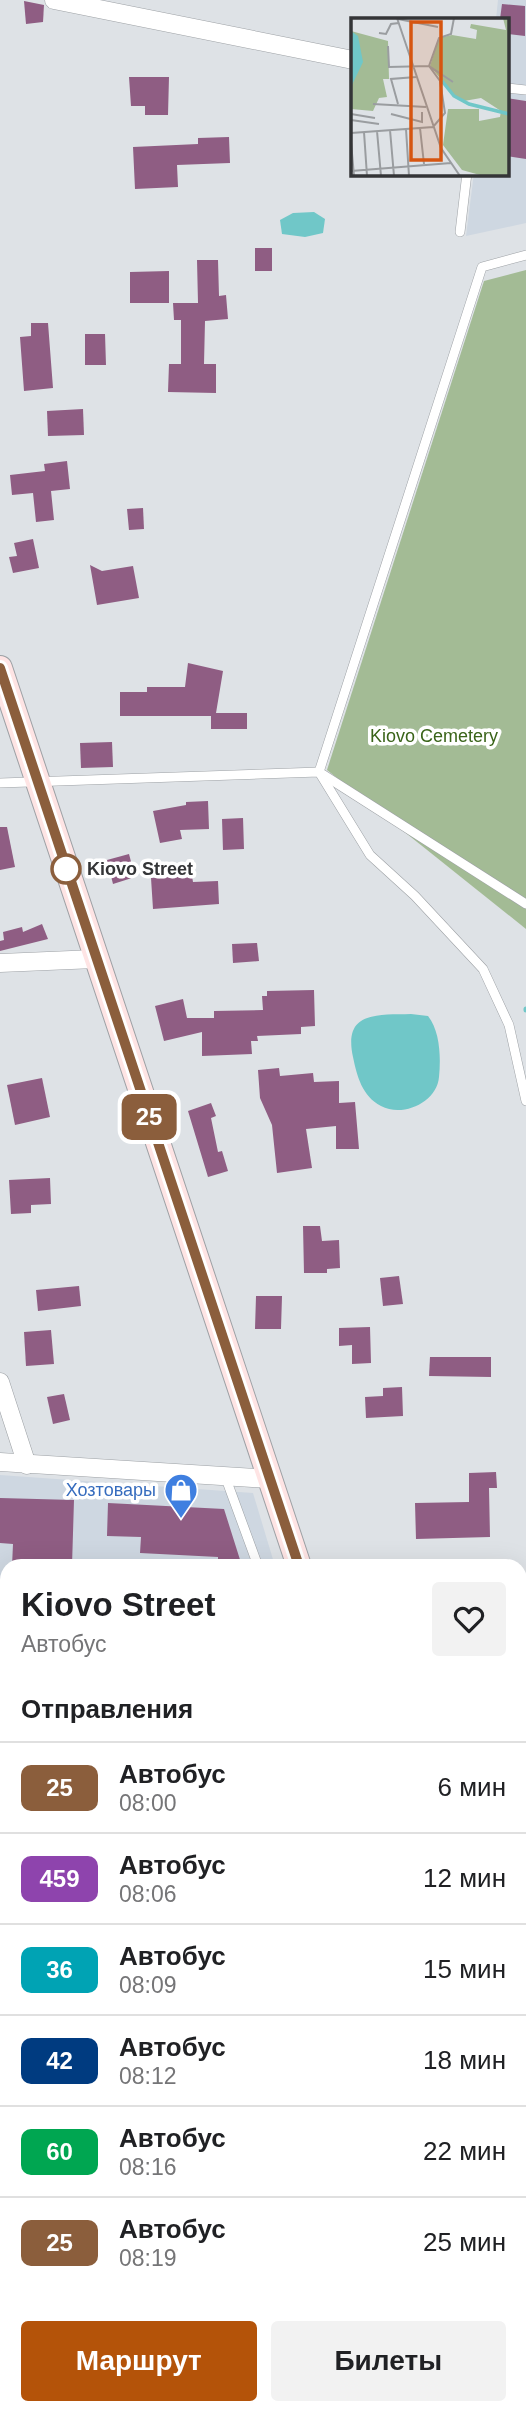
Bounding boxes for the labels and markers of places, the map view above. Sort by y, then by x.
marker: Kiovo Street [51,854,81,884]
place label: Kiovo Street [87,859,193,879]
shop icon: Хозтовары [162,1471,200,1520]
place label: Хозтовары [66,1480,156,1500]

